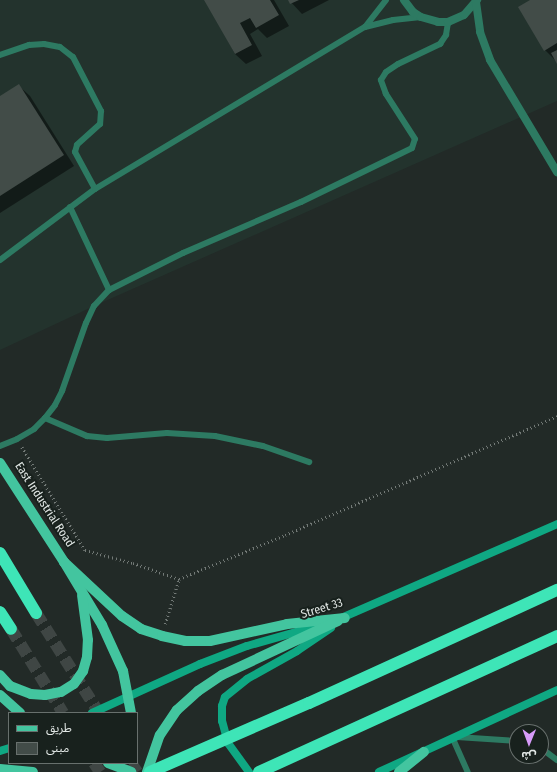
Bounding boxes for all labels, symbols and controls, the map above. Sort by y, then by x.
street label: East Industrial Road [11,460,77,550]
street label: Street 33 [299,596,345,622]
legend [8,712,138,764]
text: طريق [46,721,72,735]
north arrow [509,724,549,764]
text: مبنى [46,741,69,755]
text: ش [521,749,536,762]

